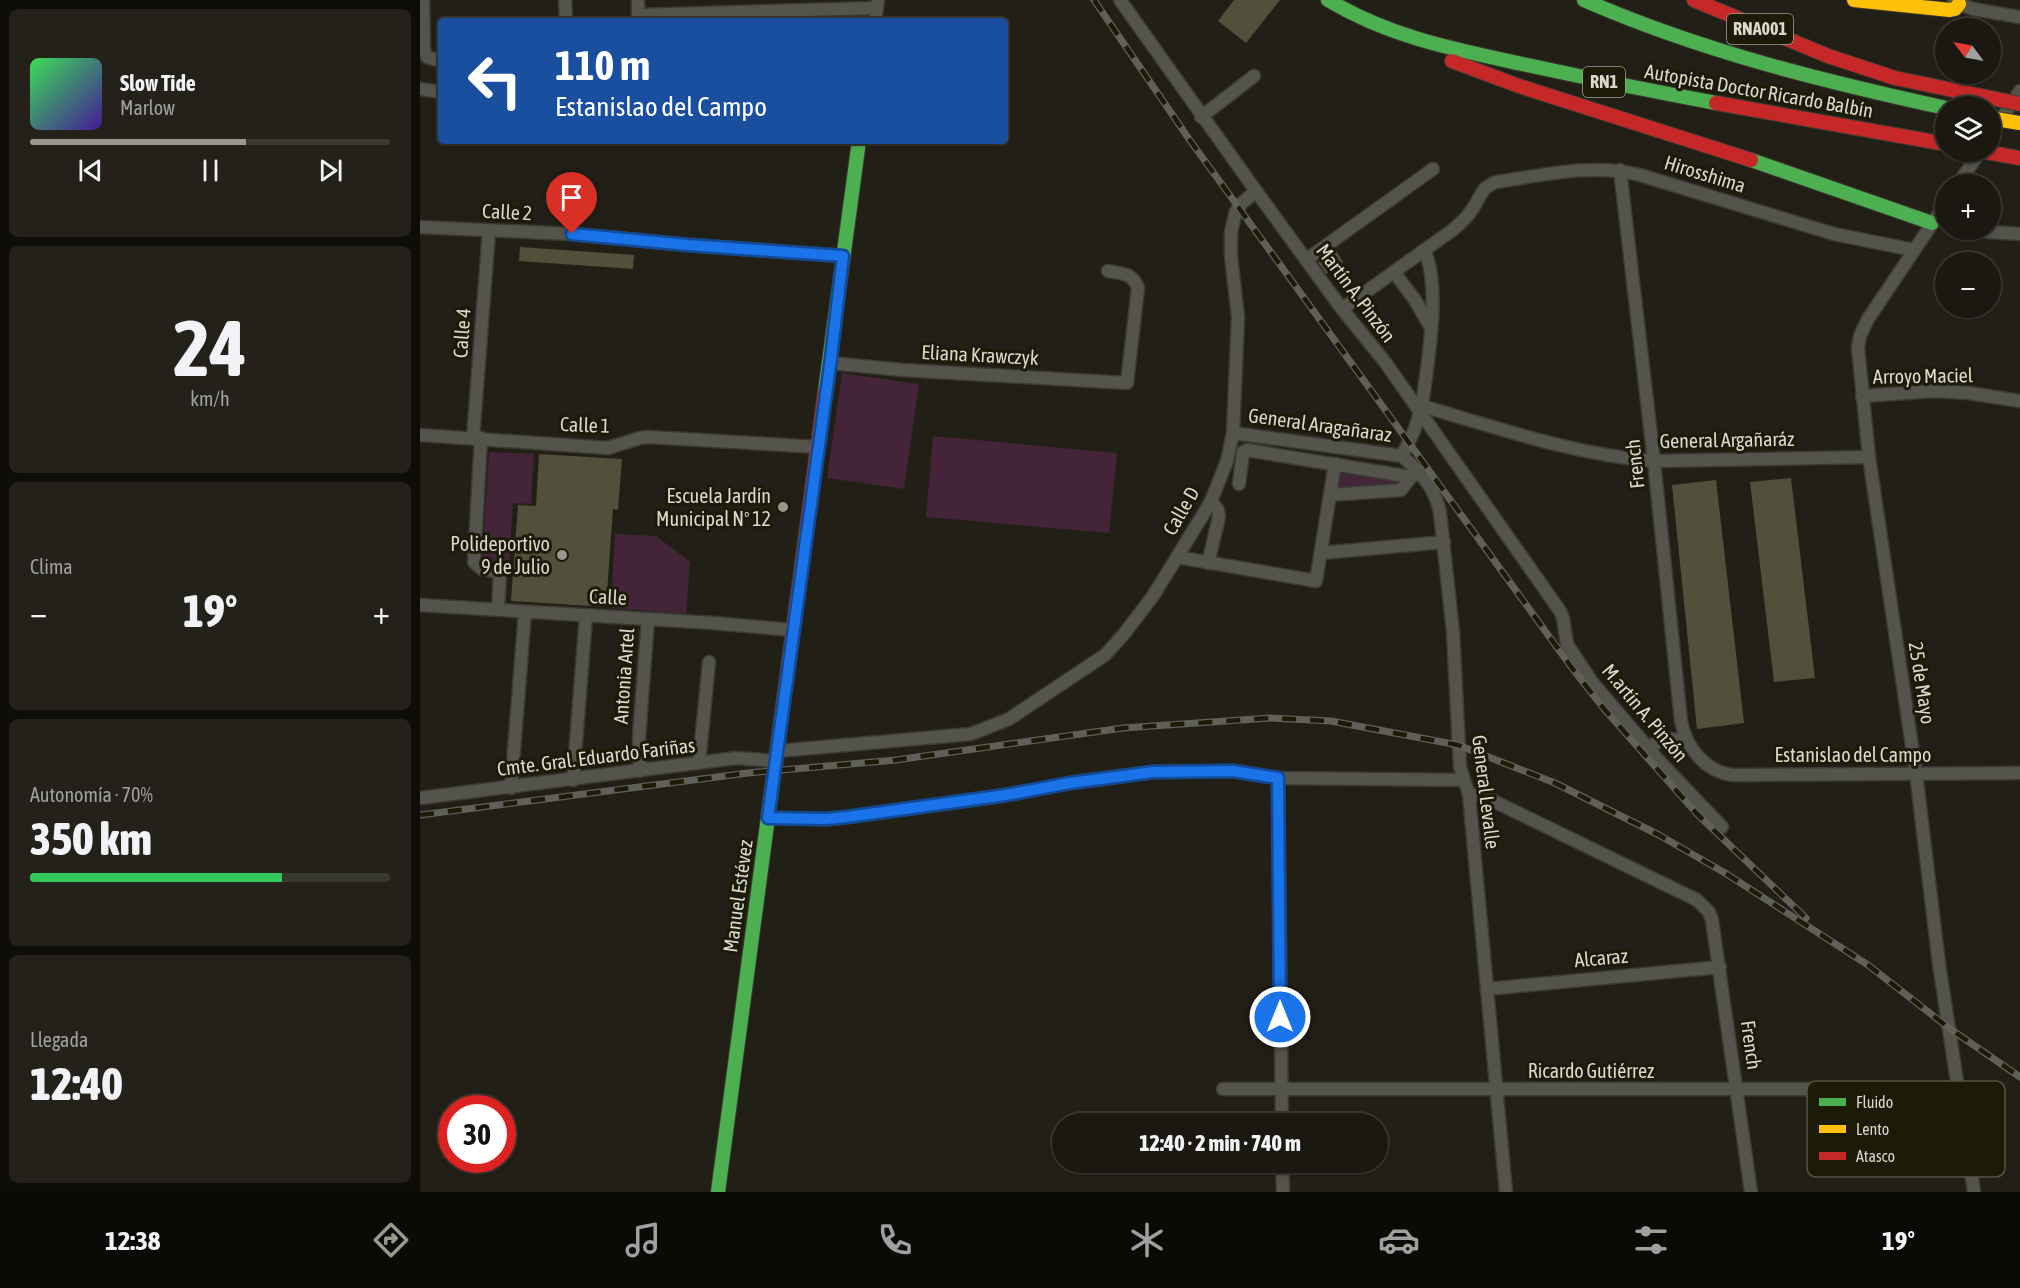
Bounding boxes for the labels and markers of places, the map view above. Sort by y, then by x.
pin [546,172,597,234]
place label: Escuela Jardín Municipal Nº 12 [656,484,771,530]
marker: Escuela Jardín Municipal Nº 12 [776,500,790,514]
place label: Polideportivo 9 de Julio [450,532,550,578]
marker: Polideportivo 9 de Julio [555,548,569,562]

